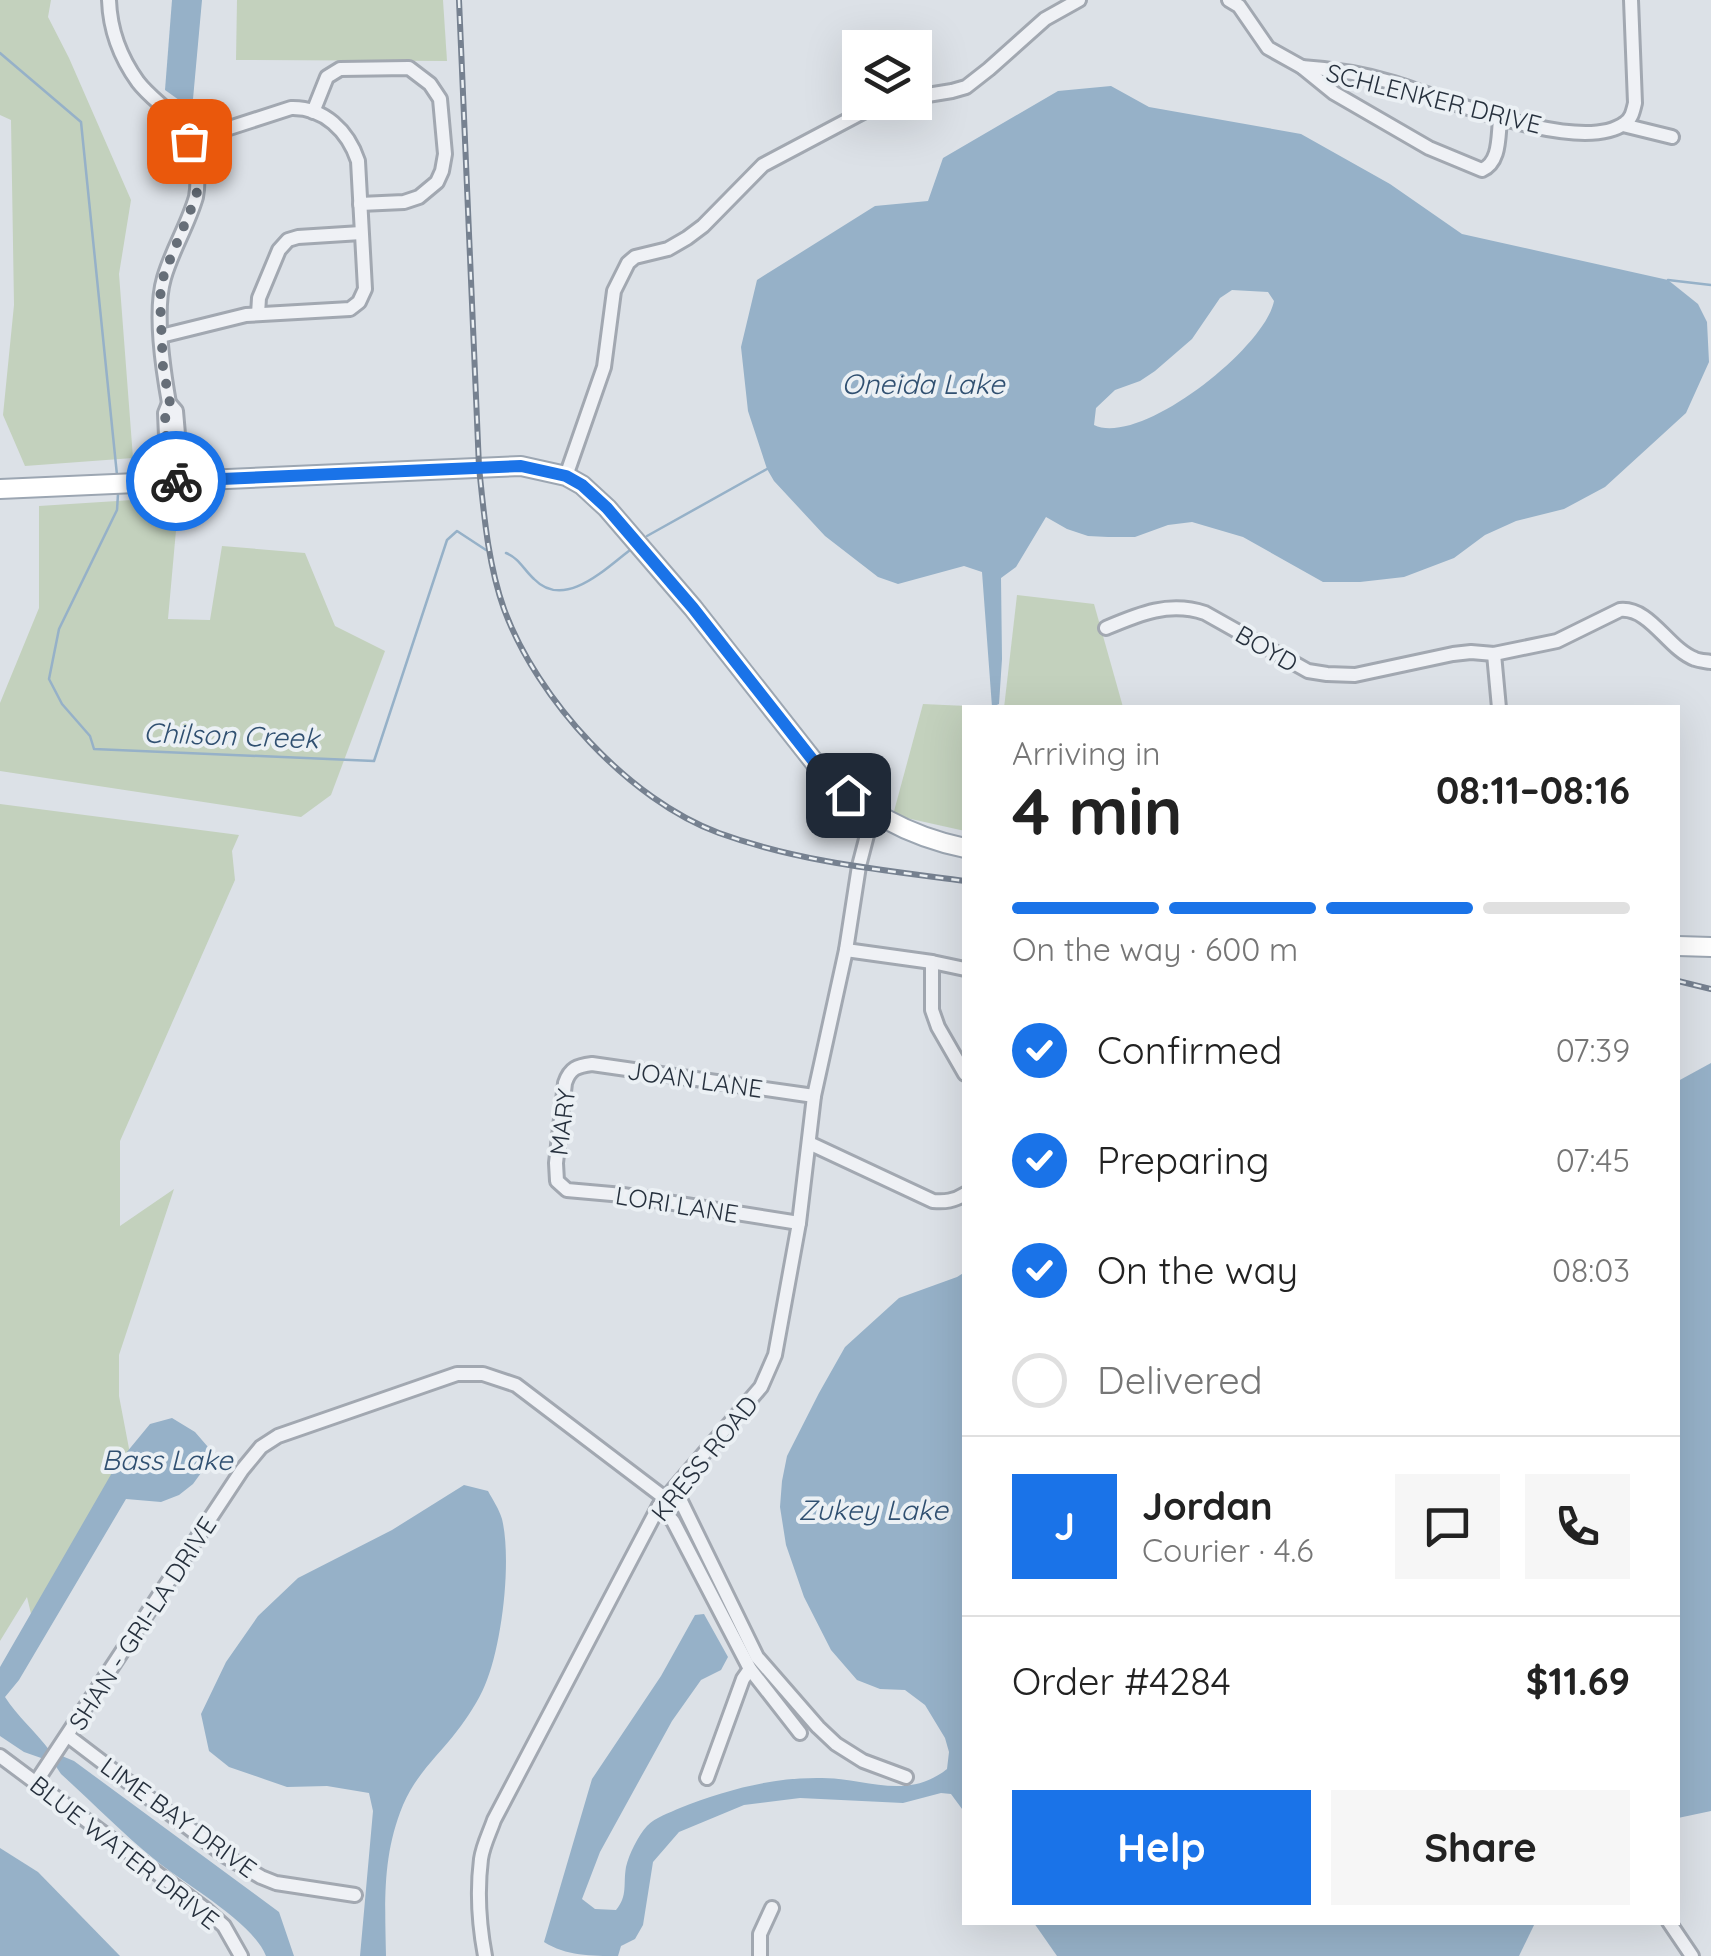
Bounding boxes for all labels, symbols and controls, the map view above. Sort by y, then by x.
map controls [842,30,932,120]
button: layers [842,30,932,120]
street label: SCHLENKER DRIVE [1323,56,1545,140]
pin [147,99,232,184]
icon: bag [162,114,217,169]
water label: Oneida Lake [841,366,1006,401]
courier [126,431,226,531]
icon: bike [149,454,204,509]
street label: BOYD [1230,618,1304,678]
water label: Chilson Creek [143,714,322,756]
text: Arriving in [1012,733,1161,773]
pin [806,753,891,838]
text: 08:11–08:16 [1436,766,1630,814]
icon: home [821,768,876,823]
text: 4 min [1012,770,1182,851]
text: On the way · 600 m [1012,929,1298,969]
icon: check [1012,1023,1067,1078]
text: Confirmed [1097,1026,1282,1074]
text: 07:39 [1556,1030,1630,1070]
street label: JOAN LANE [625,1054,765,1104]
street label: MARY [543,1087,581,1157]
icon: check [1012,1133,1067,1188]
text: Preparing [1097,1136,1269,1184]
text: 07:45 [1556,1140,1630,1180]
street label: LORI LANE [613,1179,741,1229]
icon: check [1012,1243,1067,1298]
text: On the way [1097,1246,1298,1294]
text: 08:03 [1552,1250,1630,1290]
text: Delivered [1097,1356,1263,1404]
street label: KRESS ROAD [644,1389,764,1527]
water label: Bass Lake [101,1442,234,1477]
button: chat [1395,1474,1500,1579]
button: phone [1525,1474,1630,1579]
text: Jordan [1142,1482,1273,1530]
water label: Zukey Lake [798,1492,949,1527]
text: J [1054,1502,1075,1550]
street label: SHAN - GRI-LA DRIVE [61,1511,223,1735]
text: Courier · 4.6 [1142,1530,1314,1570]
text: Order #4284 [1012,1657,1231,1705]
text: $11.69 [1526,1657,1630,1705]
street label: LIME BAY DRIVE [95,1750,263,1884]
street label: BLUE WATER DRIVE [24,1769,226,1935]
button: Help [1012,1790,1311,1905]
button: Share [1331,1790,1630,1905]

